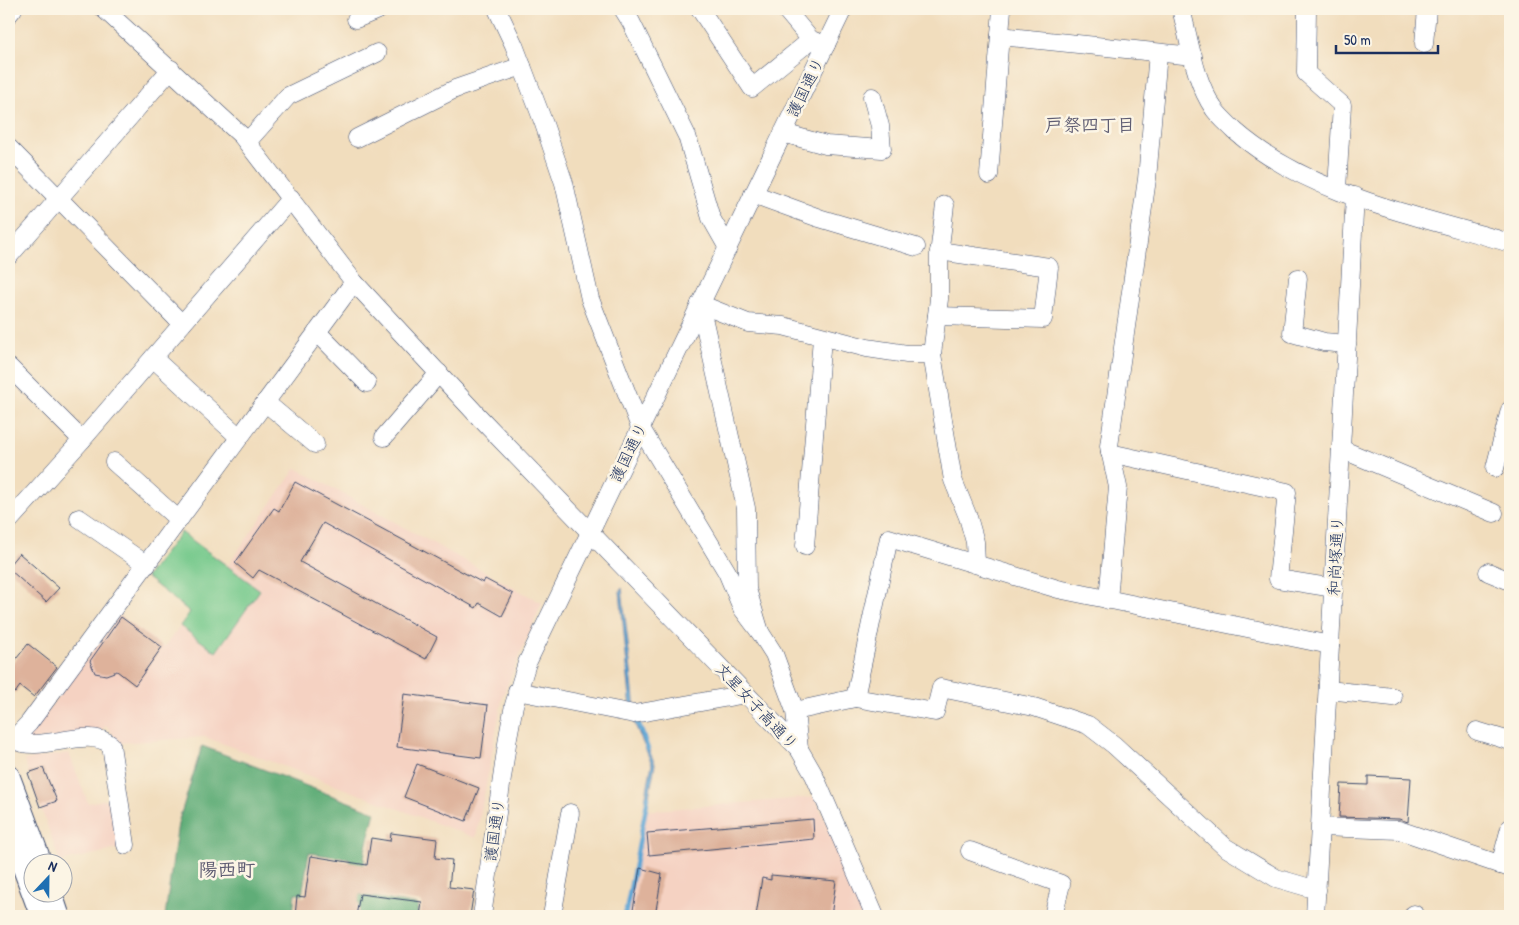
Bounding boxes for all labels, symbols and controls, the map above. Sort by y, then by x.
scale bar [1336,22,1439,54]
text: 50 m [1344,29,1371,50]
street label: 護国通り [781,53,829,121]
district label: 戸祭四丁目 [1045,112,1135,137]
street label: 護国通り [604,418,652,486]
street label: 和尚塚通り [1322,515,1348,597]
street label: 文星女子高通り [711,658,803,754]
street label: 護国通り [479,797,509,863]
north arrow [22,852,72,902]
text: N [46,855,61,876]
district label: 陽西町 [198,856,256,882]

